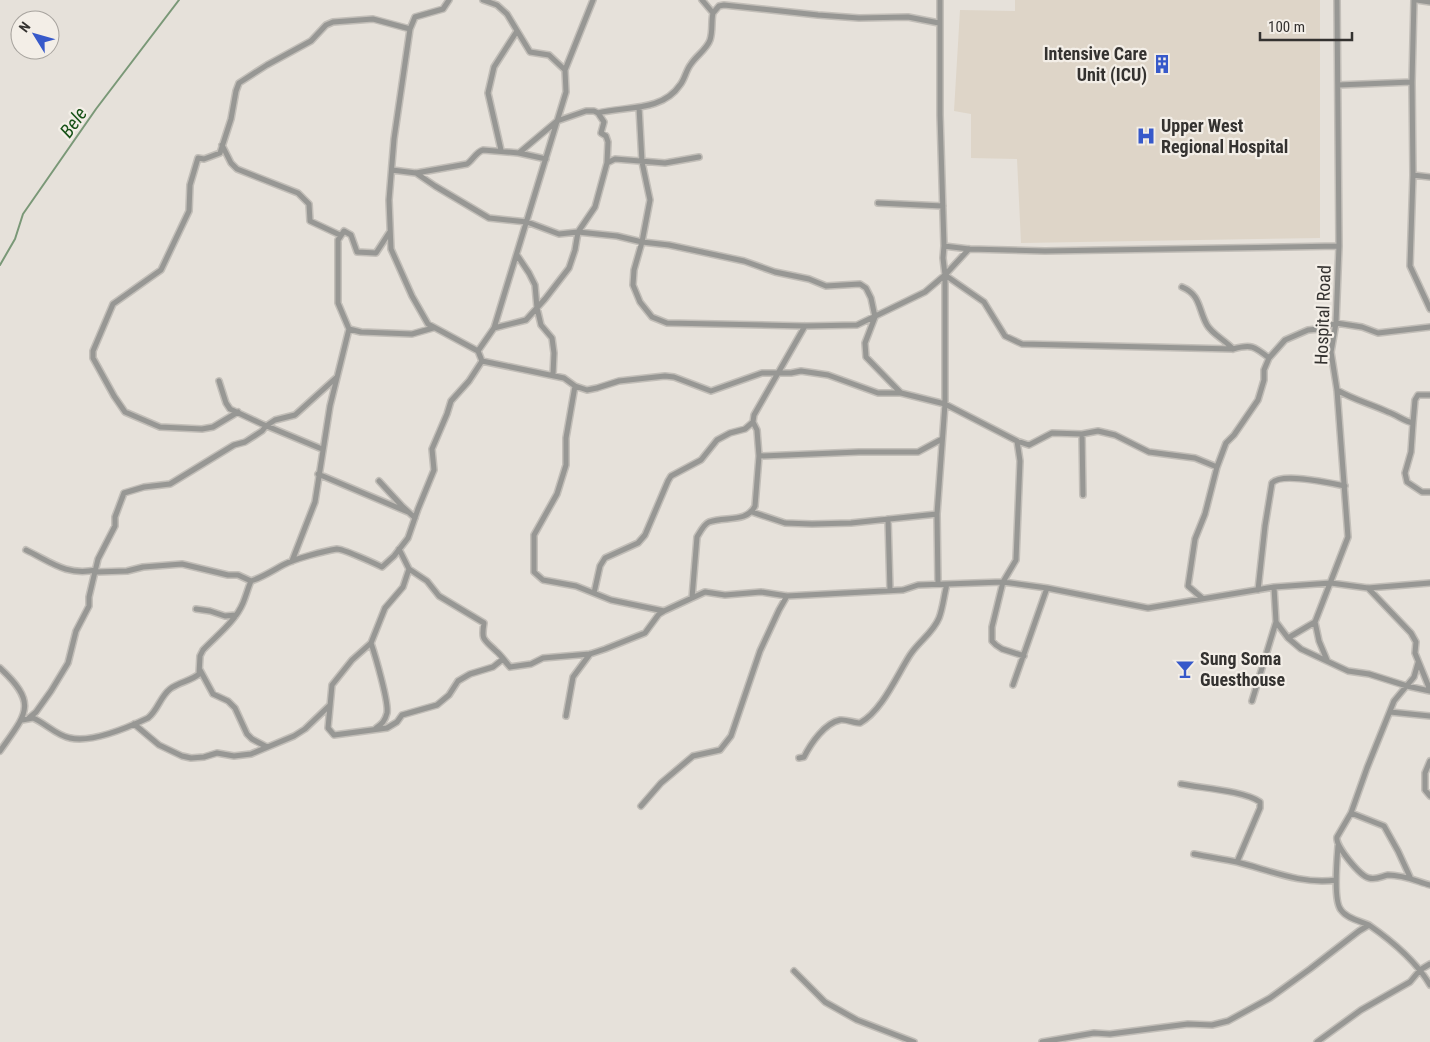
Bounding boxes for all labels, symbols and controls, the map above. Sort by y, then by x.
north arrow [10,10,60,60]
scale bar [1260,10,1352,42]
text: 100 m [1268,18,1305,36]
text: N [16,19,34,35]
place label: Intensive Care Unit (ICU) [1044,43,1147,86]
building icon: Intensive Care Unit (ICU) [1151,53,1173,75]
water label: Bele [55,103,92,142]
place label: Upper West Regional Hospital [1161,115,1288,157]
hospital icon: Upper West Regional Hospital [1135,125,1157,147]
street label: Hospital Road [1310,265,1335,365]
place label: Sung Soma Guesthouse [1200,648,1286,690]
bar icon: Sung Soma Guesthouse [1174,658,1196,680]

